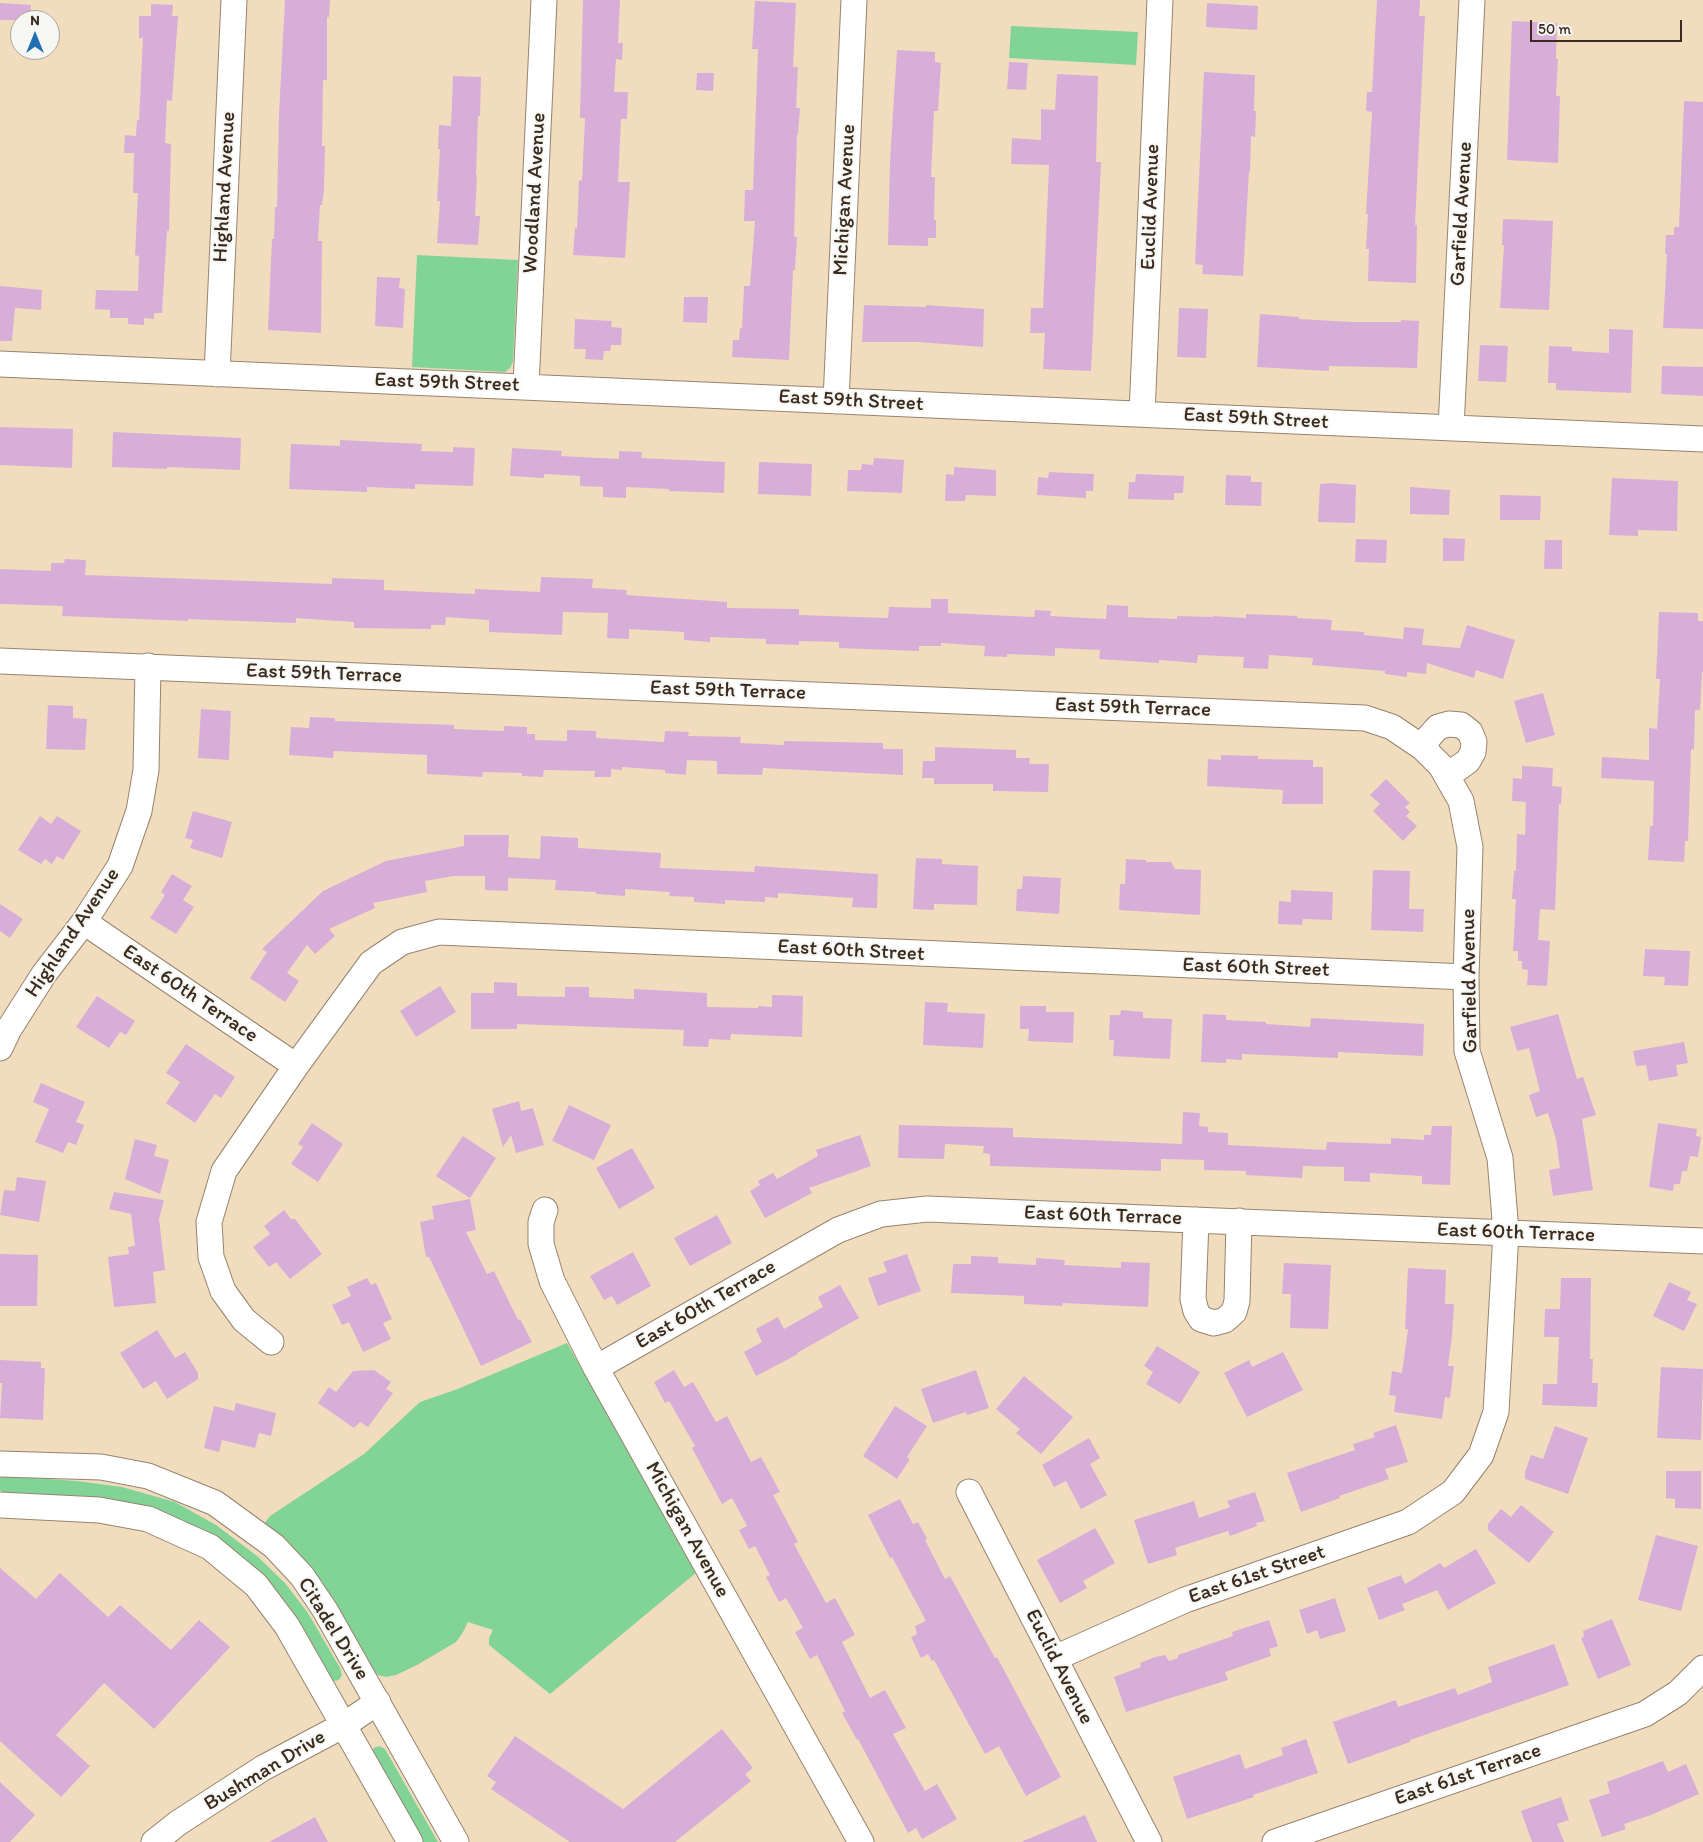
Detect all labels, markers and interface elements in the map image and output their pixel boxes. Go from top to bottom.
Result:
north arrow [10,10,60,60]
scale bar [1533,10,1686,42]
text: N [30,12,40,29]
text: 50 m [1538,20,1571,38]
street label: Highland Avenue [208,111,242,263]
street label: Woodland Avenue [518,112,552,274]
street label: Michigan Avenue [828,124,862,276]
street label: Garfield Avenue [1446,141,1478,287]
street label: Euclid Avenue [1136,144,1166,270]
street label: East 59th Street [374,368,520,398]
street label: East 59th Street [778,385,924,417]
street label: East 59th Street [1183,403,1329,435]
street label: East 59th Terrace [246,659,402,689]
street label: East 59th Terrace [650,676,806,706]
street label: East 59th Terrace [1055,693,1211,723]
street label: Highland Avenue [20,863,126,1003]
street label: Garfield Avenue [1456,908,1484,1054]
street label: East 60th Street [777,935,925,967]
street label: East 60th Terrace [117,939,263,1049]
street label: East 60th Street [1182,953,1330,983]
street label: East 60th Terrace [1024,1201,1182,1231]
street label: East 60th Terrace [1437,1218,1595,1248]
street label: East 60th Terrace [631,1255,781,1355]
street label: Michigan Avenue [639,1458,735,1602]
street label: East 61st Street [1185,1540,1329,1610]
street label: Citadel Drive [291,1573,375,1685]
street label: Euclid Avenue [1019,1605,1099,1729]
street label: Bushman Drive [200,1725,330,1817]
street label: East 61st Terrace [1391,1738,1545,1812]

